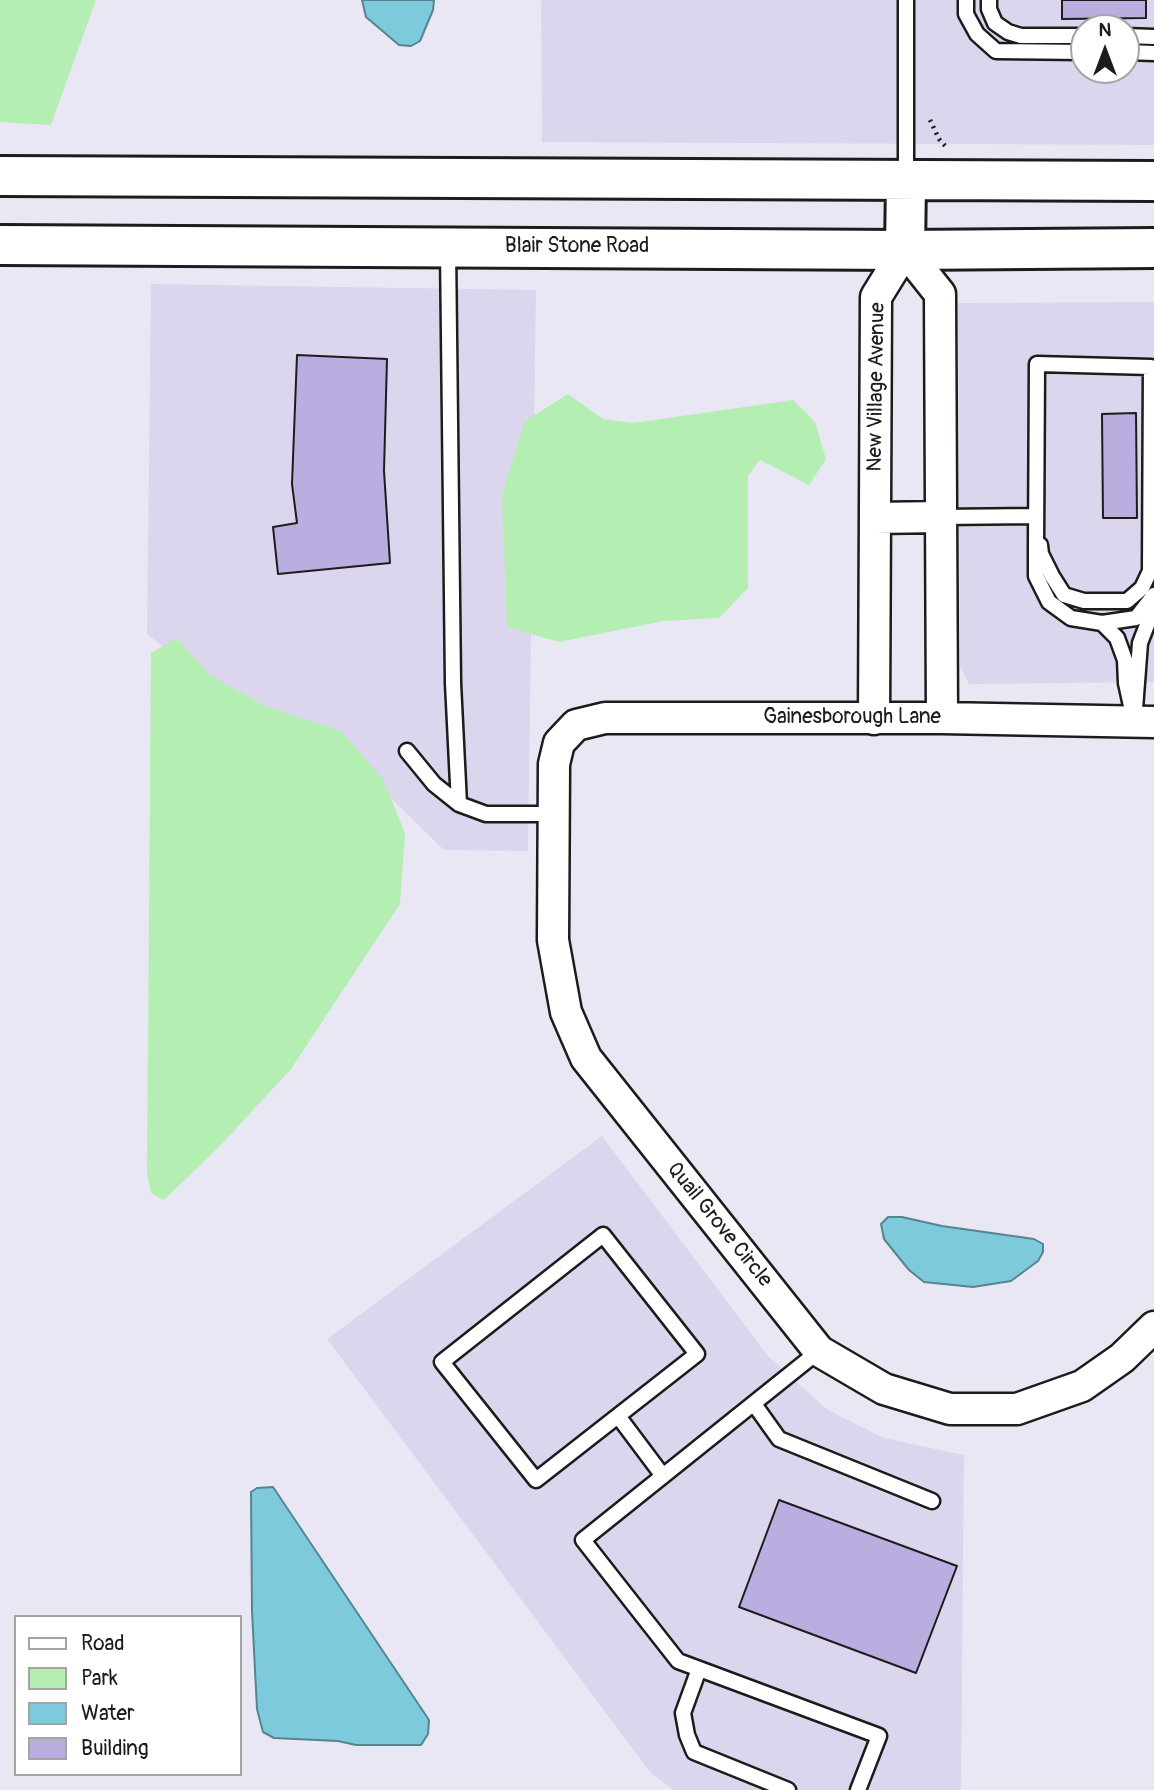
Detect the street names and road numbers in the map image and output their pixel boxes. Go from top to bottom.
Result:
street label: Blair Stone Road [505,234,649,260]
street label: New Village Avenue [863,302,891,472]
street label: Gainesborough Lane [763,705,941,731]
street label: Quail Grove Circle [661,1158,777,1292]

